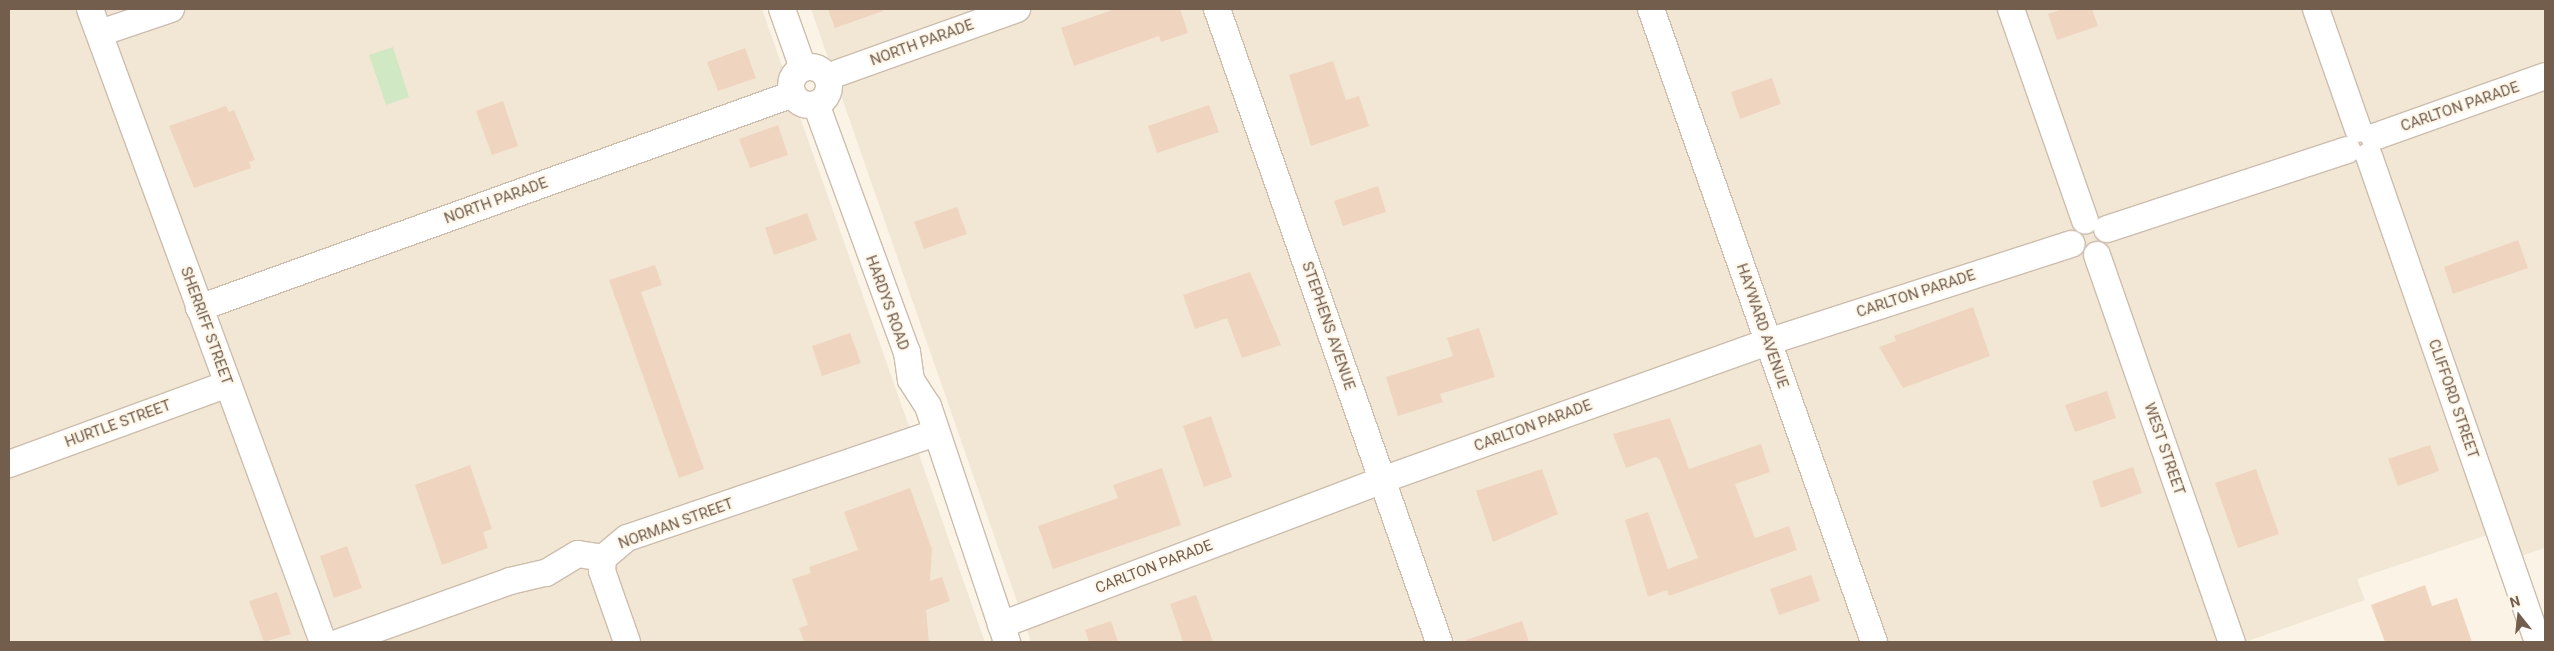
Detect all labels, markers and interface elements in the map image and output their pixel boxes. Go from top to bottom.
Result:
street label: NORTH PARADE [868,16,976,70]
street label: CARLTON PARADE [2398,78,2522,136]
street label: NORTH PARADE [442,174,550,228]
street label: HARDYS ROAD [861,253,913,353]
street label: STEPHENS AVENUE [1298,259,1358,393]
street label: HAYWARD AVENUE [1732,261,1792,391]
street label: SHERRIFF STREET [176,265,236,387]
street label: CARLTON PARADE [1854,266,1978,322]
street label: CLIFFORD STREET [2424,337,2482,461]
street label: HURTLE STREET [62,396,174,452]
street label: CARLTON PARADE [1472,396,1594,456]
street label: WEST STREET [2140,400,2188,498]
street label: NORMAN STREET [616,495,736,553]
street label: CARLTON PARADE [1093,536,1215,598]
north arrow [2494,591,2544,641]
text: N [2508,593,2522,611]

